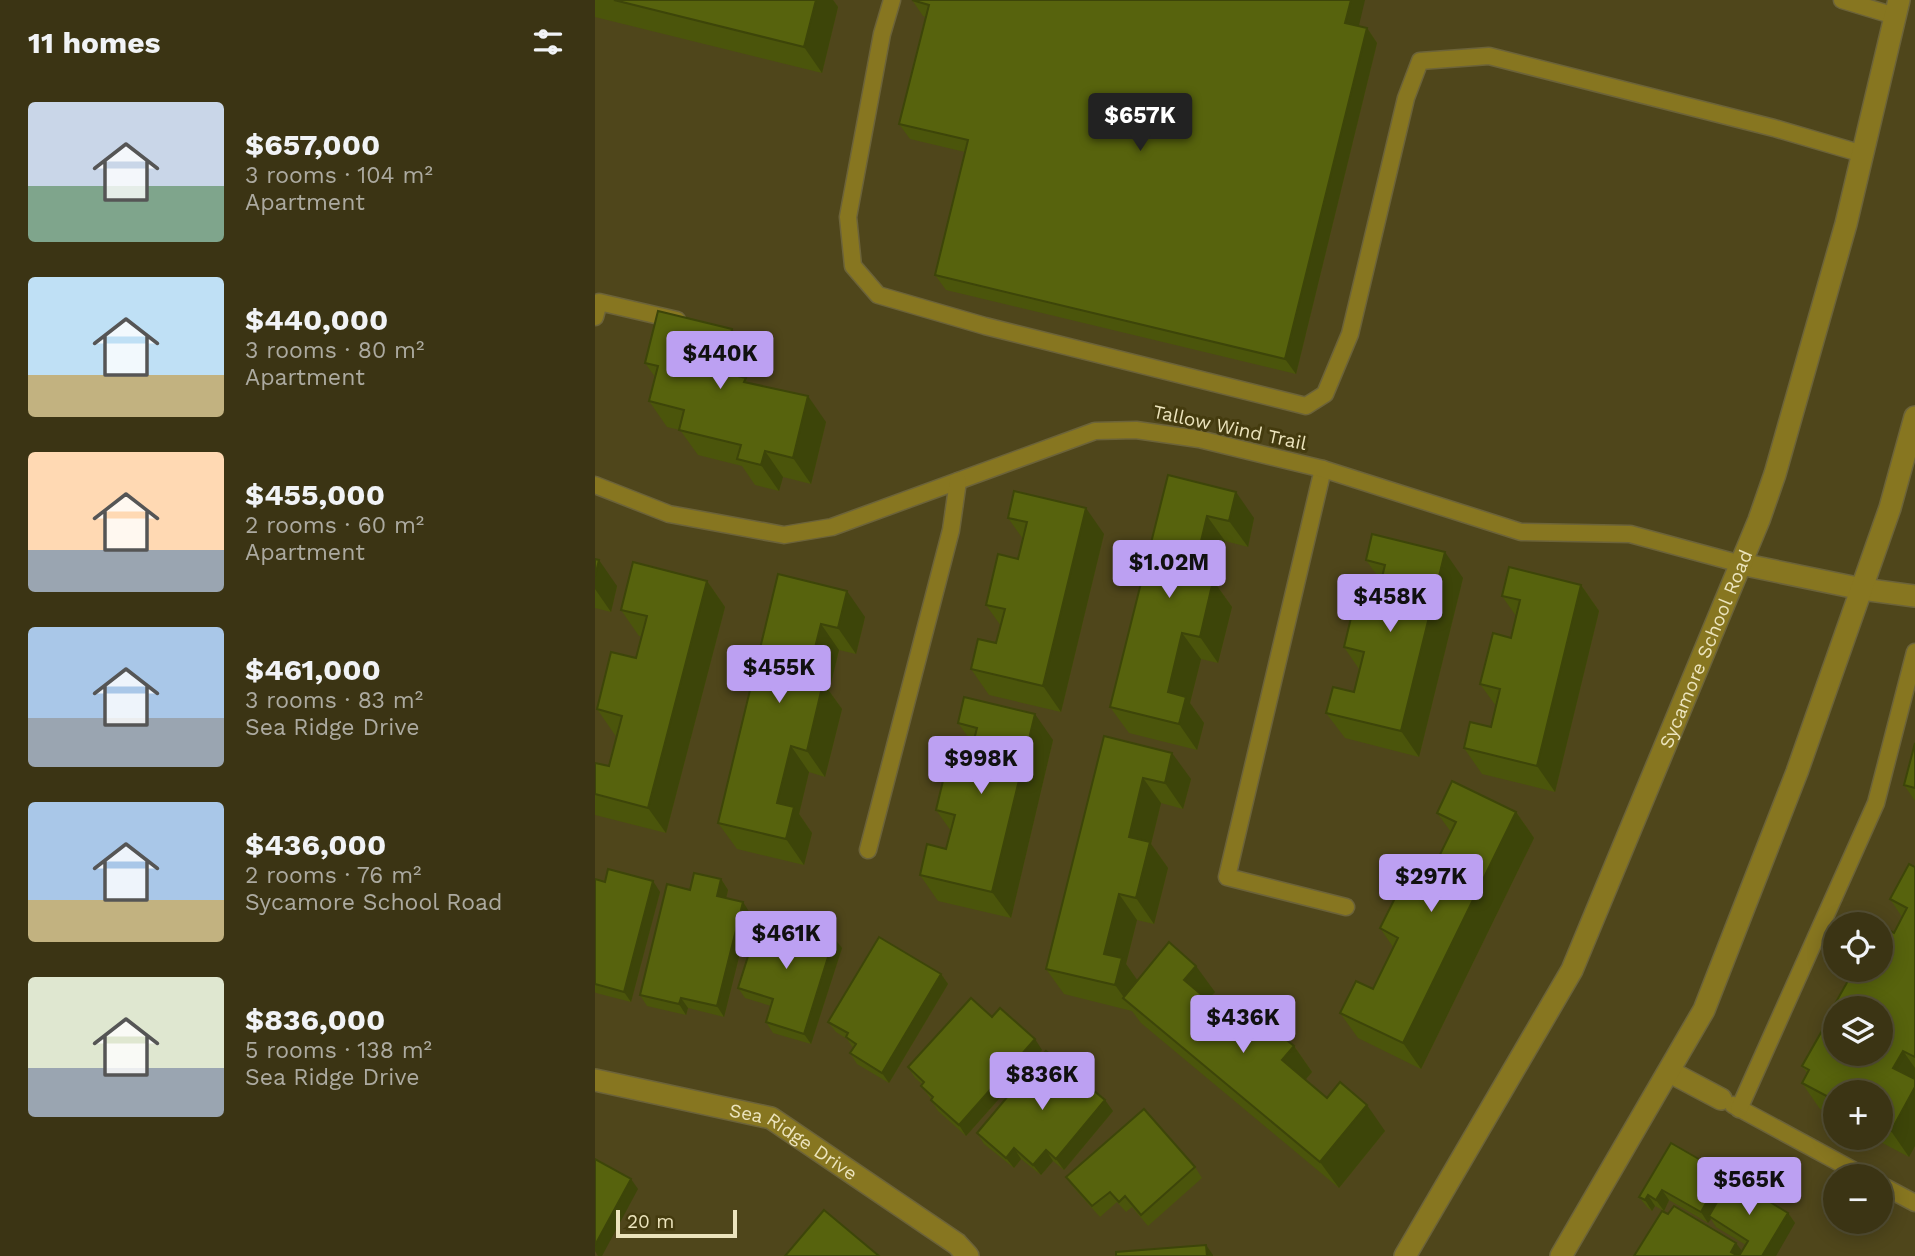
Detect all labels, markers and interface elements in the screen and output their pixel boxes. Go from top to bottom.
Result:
icon: filters [529,23,567,61]
text: 11 homes [28,25,161,60]
pin: $657K [1091,94,1189,153]
text: $657K [1104,102,1176,129]
text: $657,000 [245,127,380,162]
icon: home [84,130,168,214]
text: 3 rooms · 104 m² [245,162,433,189]
text: Apartment [245,189,365,216]
text: $440,000 [245,302,388,337]
icon: home [84,305,168,389]
pin: $440K [671,332,769,391]
text: 3 rooms · 80 m² [245,337,424,364]
text: $440K [682,340,758,367]
text: Apartment [245,364,365,391]
street label: Tallow Wind Trail [1151,400,1309,455]
text: $455,000 [245,477,385,512]
icon: home [84,480,168,564]
text: 2 rooms · 60 m² [245,512,424,539]
text: Apartment [245,539,365,566]
pin: $1.02M [1112,540,1226,600]
street label: Sycamore School Road [1654,546,1757,752]
text: $1.02M [1129,549,1209,576]
pin: $458K [1341,574,1439,634]
text: $458K [1353,583,1427,610]
pin: $455K [730,646,828,705]
text: $461,000 [245,652,381,687]
text: $455K [743,654,815,681]
icon: home [84,655,168,739]
text: 3 rooms · 83 m² [245,687,423,714]
text: Sea Ridge Drive [245,714,420,741]
pin: $998K [932,736,1030,796]
text: $998K [944,745,1018,772]
text: $436,000 [245,827,386,862]
icon: home [84,830,168,914]
pin: $297K [1382,855,1480,914]
text: 2 rooms · 76 m² [245,862,421,889]
text: $297K [1395,863,1467,890]
text: Sycamore School Road [245,889,502,916]
pin: $461K [737,912,835,971]
map controls [1823,912,1893,1234]
button: locate [1823,912,1893,982]
text: $461K [751,920,821,947]
pin: $436K [1194,996,1292,1055]
button: layers [1823,996,1893,1066]
text: $836,000 [245,1002,385,1037]
text: $436K [1206,1004,1280,1031]
icon: home [84,1005,168,1089]
text: 5 rooms · 138 m² [245,1037,432,1064]
pin: $836K [993,1052,1091,1112]
text: $836K [1006,1061,1078,1088]
text: Sea Ridge Drive [245,1064,420,1091]
button: + [1823,1080,1893,1150]
street label: Sea Ridge Drive [727,1098,862,1185]
pin: $565K [1700,1158,1798,1217]
button: − [1823,1164,1893,1234]
text: $565K [1713,1166,1785,1193]
scale bar [616,1207,737,1239]
text: 20 m [627,1210,674,1233]

